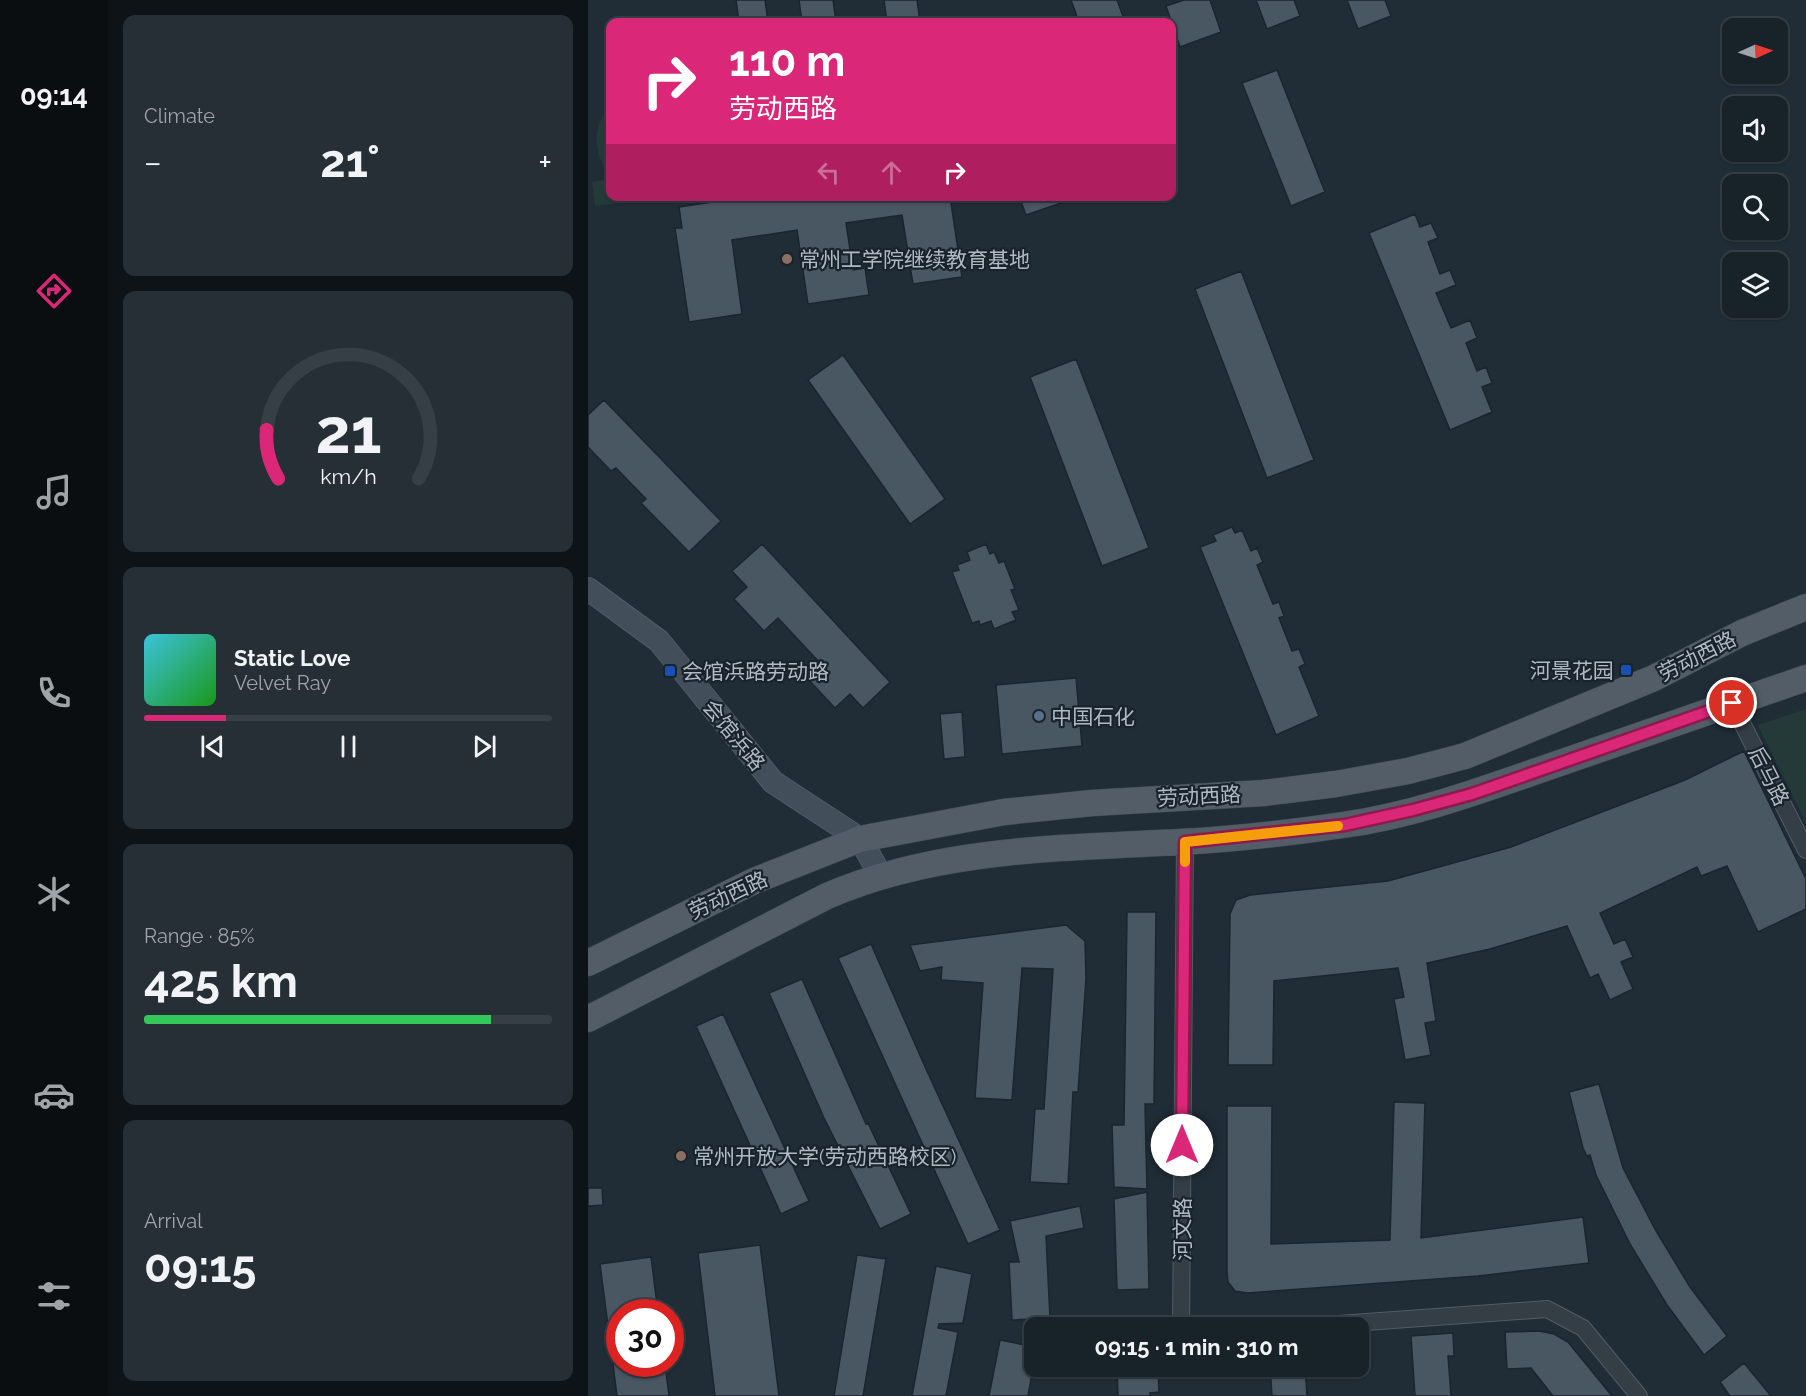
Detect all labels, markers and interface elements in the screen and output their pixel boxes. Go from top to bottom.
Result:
north arrow [1722,18,1788,84]
map controls [1722,18,1788,318]
text: 110 m [729,37,845,86]
icon: right [630,42,708,120]
text: 09:14 [20,80,88,111]
text: 劳动西路 [729,93,837,124]
button: sound [1722,96,1788,162]
text: Climate [144,104,215,128]
text: 21° [320,135,380,188]
text: − [144,143,162,182]
text: + [538,143,552,182]
icon: left [812,156,845,189]
icon: ahead [875,156,908,189]
icon: right [938,156,971,189]
button: search [1722,174,1788,240]
place label: 常州工学院继续教育基地 [799,247,1030,272]
marker: 常州工学院继续教育基地 [780,252,794,266]
button: layers [1722,252,1788,318]
icon: directions [33,270,75,312]
text: 21 [315,394,381,468]
text: km/h [320,464,376,489]
icon: music [33,471,75,513]
street label: 劳动西路 [1654,626,1740,686]
text: Static Love [234,645,351,671]
place label: 河景花园 [1530,658,1614,683]
place label: 会馆浜路劳动路 [682,659,829,684]
marker: 河景花园 [1619,663,1633,677]
marker: 会馆浜路劳动路 [663,664,677,678]
text: Velvet Ray [234,671,331,695]
icon: phone [33,672,75,714]
pin [1706,677,1757,728]
icon: arrive [1715,686,1748,719]
street label: 会馆浜路 [698,694,770,776]
place label: 中国石化 [1051,704,1135,729]
marker: 中国石化 [1032,709,1046,723]
icon: previous [196,730,229,763]
icon: pause [332,730,365,763]
icon: next [468,730,501,763]
street label: 后马路 [1744,742,1794,810]
street label: 劳动西路 [1156,781,1242,811]
street label: 劳动西路 [685,866,771,924]
icon: climate [33,873,75,915]
text: Range · 85% [144,924,255,948]
text: 425 km [144,955,298,1008]
icon: car [33,1074,75,1116]
position arrow [1150,1113,1214,1177]
place label: 常州开放大学(劳动西路校区) [693,1144,956,1169]
marker: 常州开放大学(劳动西路校区) [674,1149,688,1163]
street label: 河文路 [1170,1198,1195,1261]
text: Arrival [144,1209,203,1233]
text: 09:15 [144,1240,256,1293]
icon: filters [33,1275,75,1317]
speed limit sign: 30 [606,1299,684,1377]
text: 09:15 · 1 min · 310 m [1095,1334,1298,1360]

